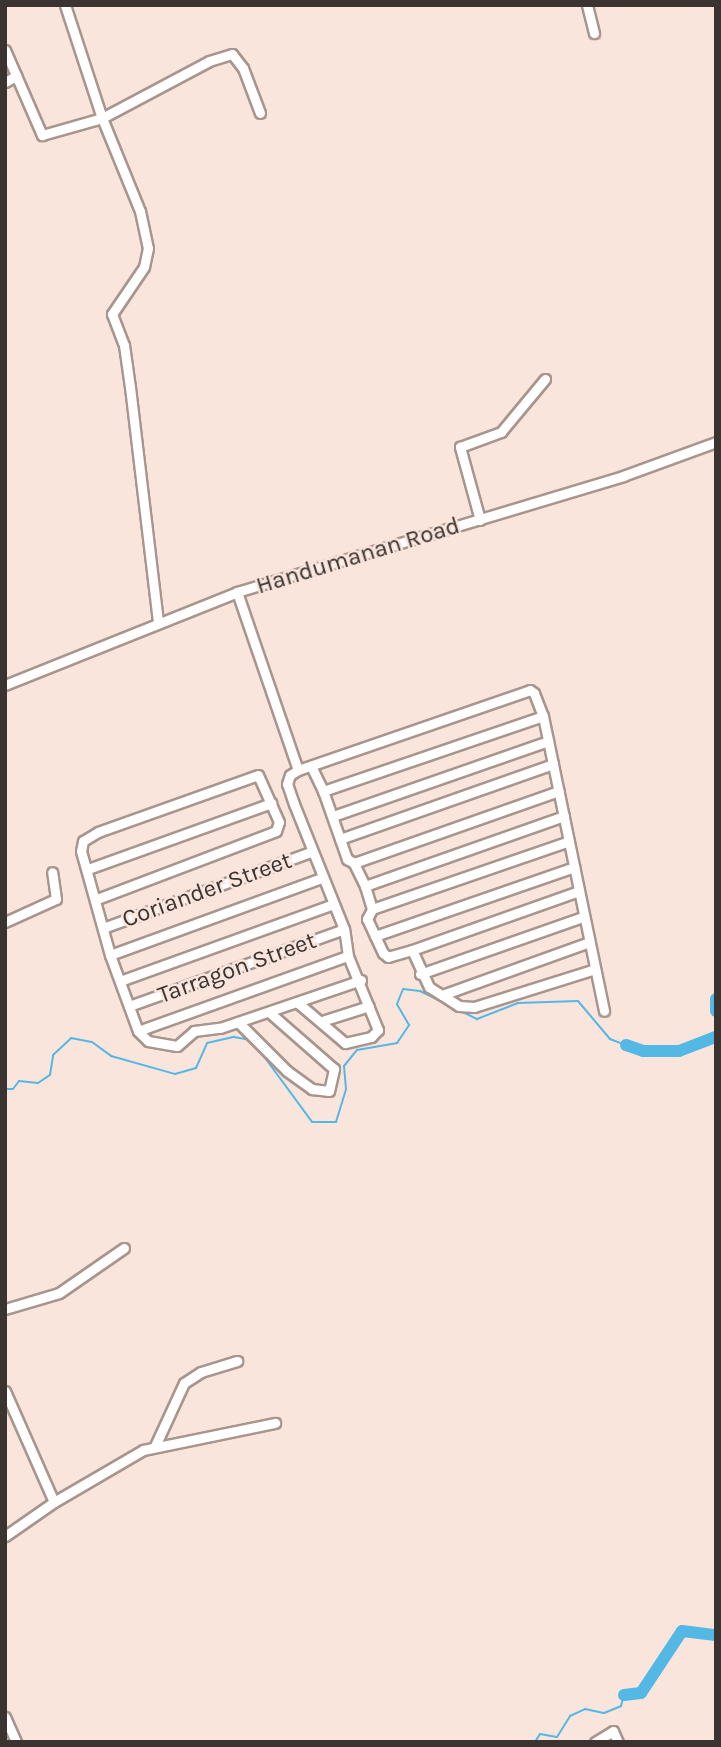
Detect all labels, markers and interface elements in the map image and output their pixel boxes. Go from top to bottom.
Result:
street label: Handumanan Road [253,511,463,601]
street label: Coriander Street [118,846,296,934]
street label: Tarragon Street [154,926,320,1010]

